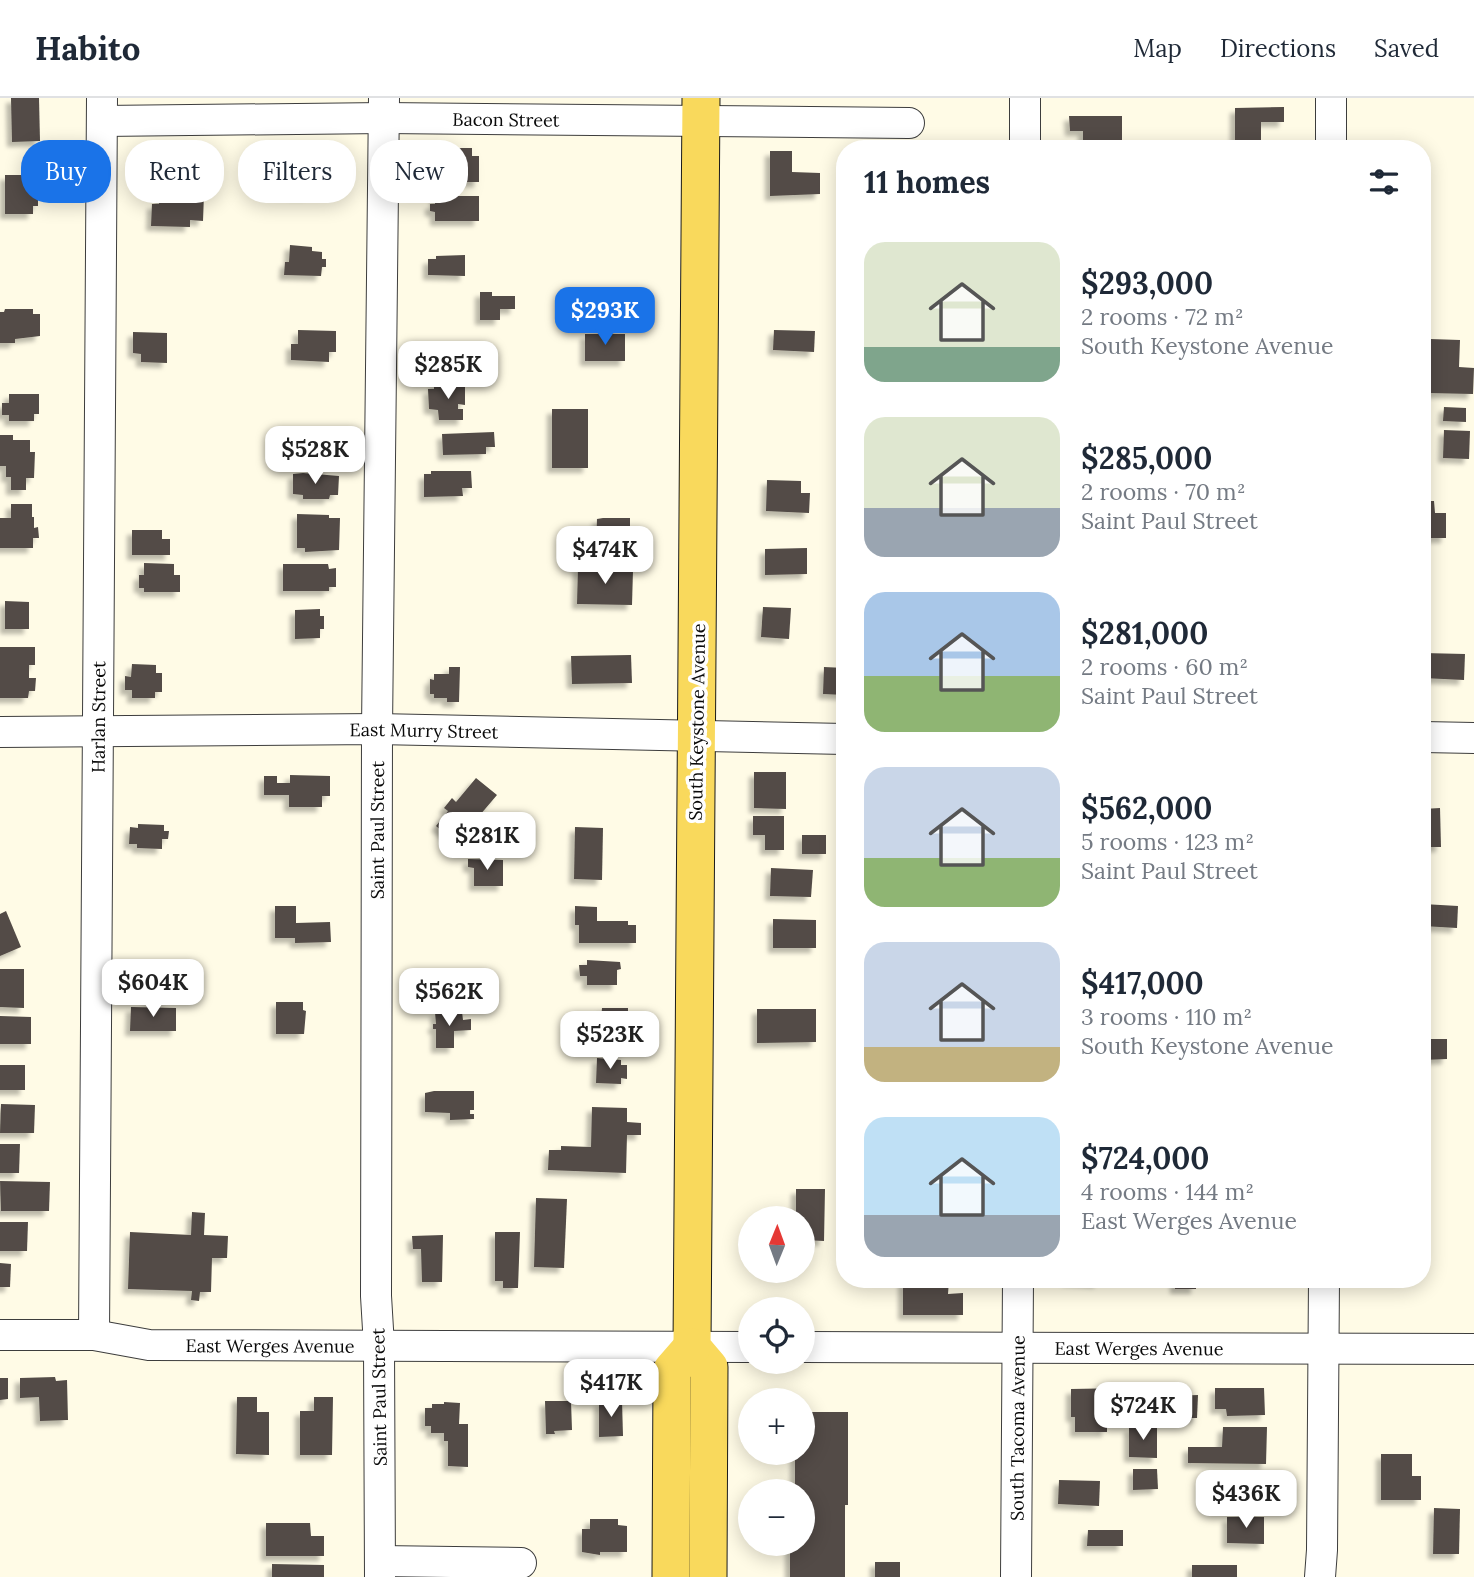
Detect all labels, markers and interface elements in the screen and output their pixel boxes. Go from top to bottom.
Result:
text: Habito [35,27,140,69]
text: Map [1133,33,1182,64]
text: Directions [1220,33,1336,64]
text: Saved [1374,33,1439,64]
street label: Bacon Street [452,107,560,131]
chip: Buy [21,140,111,203]
chip: Rent [125,140,224,203]
chip: Filters [238,140,356,203]
chip: New [370,140,468,203]
text: 11 homes [864,163,990,201]
icon: filters [1365,163,1403,201]
text: $293,000 [1081,264,1213,302]
icon: home [920,270,1004,354]
pin: $293K [556,288,654,347]
text: $293K [571,295,639,324]
text: 2 rooms · 72 m² [1081,302,1244,331]
text: South Keystone Avenue [1081,331,1333,360]
pin: $285K [399,342,497,401]
text: $285K [414,349,482,378]
pin: $528K [266,426,364,486]
text: $528K [281,434,349,463]
text: $285,000 [1081,439,1212,477]
icon: home [920,445,1004,529]
text: 2 rooms · 70 m² [1081,477,1246,506]
text: Saint Paul Street [1081,506,1258,535]
pin: $474K [556,526,654,586]
text: $474K [572,534,638,563]
text: $281,000 [1081,614,1208,652]
icon: home [920,620,1004,704]
street label: South Keystone Avenue [684,623,710,821]
text: 2 rooms · 60 m² [1081,652,1248,681]
street label: Harlan Street [86,661,110,773]
text: Saint Paul Street [1081,681,1258,710]
street label: East Murry Street [349,717,499,743]
street label: Saint Paul Street [365,761,388,899]
text: $562,000 [1081,789,1212,827]
icon: home [920,795,1004,879]
pin: $281K [438,812,536,872]
text: $281K [455,820,519,849]
text: 5 rooms · 123 m² [1081,827,1254,856]
text: Saint Paul Street [1081,856,1258,885]
pin: $604K [104,960,202,1019]
text: $417,000 [1081,964,1204,1002]
text: $604K [118,967,188,996]
pin: $562K [400,968,498,1028]
icon: home [920,970,1004,1054]
text: $562K [415,976,483,1005]
text: 3 rooms · 110 m² [1081,1002,1252,1031]
pin: $523K [561,1012,659,1071]
text: $523K [576,1019,644,1048]
text: South Keystone Avenue [1081,1031,1333,1060]
text: $724,000 [1081,1139,1209,1177]
icon: home [920,1145,1004,1229]
text: 4 rooms · 144 m² [1081,1177,1254,1206]
north arrow [738,1206,816,1283]
map controls [738,1206,815,1556]
text: East Werges Avenue [1081,1206,1297,1235]
button: locate [738,1297,815,1374]
street label: Saint Paul Street [366,1328,392,1466]
street label: East Werges Avenue [186,1334,355,1357]
street label: South Tacoma Avenue [1005,1335,1029,1521]
street label: East Werges Avenue [1054,1336,1224,1360]
pin: $417K [562,1360,660,1419]
text: $417K [580,1367,642,1396]
pin: $724K [1094,1382,1192,1442]
button: + [738,1388,815,1465]
text: $724K [1110,1390,1176,1419]
pin: $436K [1197,1470,1295,1530]
text: $436K [1212,1478,1280,1507]
button: − [738,1479,815,1556]

